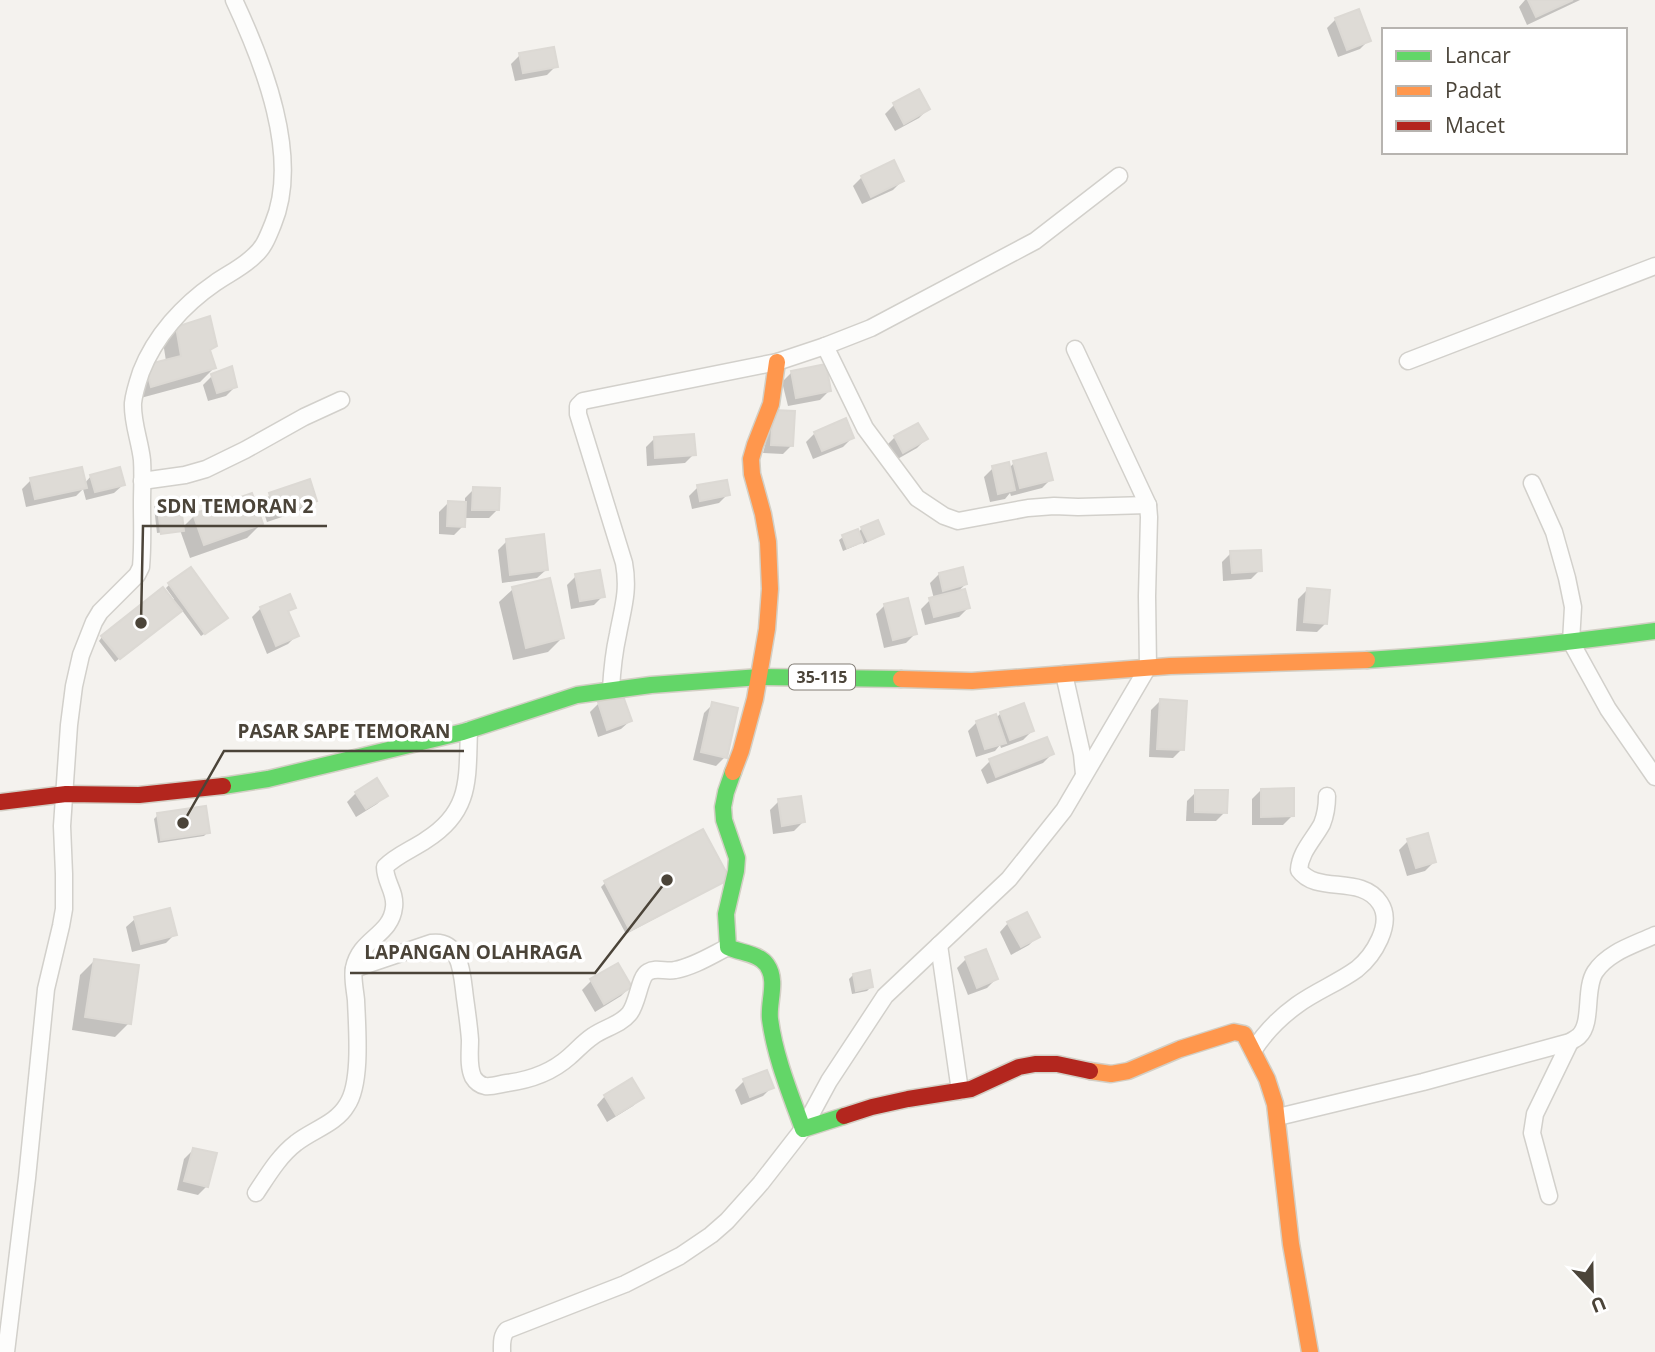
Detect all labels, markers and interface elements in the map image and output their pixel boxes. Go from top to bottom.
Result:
legend [1382,28,1627,154]
text: Lancar [1445,41,1511,69]
text: Padat [1445,76,1501,104]
text: Macet [1445,111,1505,139]
callout: SDN TEMORAN 2 [143,486,327,526]
text: SDN TEMORAN 2 [157,493,313,519]
road number: 35-115 [789,664,855,690]
callout: PASAR SAPE TEMORAN [224,711,464,751]
text: PASAR SAPE TEMORAN [238,718,450,744]
callout: LAPANGAN OLAHRAGA [350,933,595,973]
text: LAPANGAN OLAHRAGA [364,939,583,965]
north arrow [1557,1254,1627,1324]
text: U [1587,1290,1610,1320]

